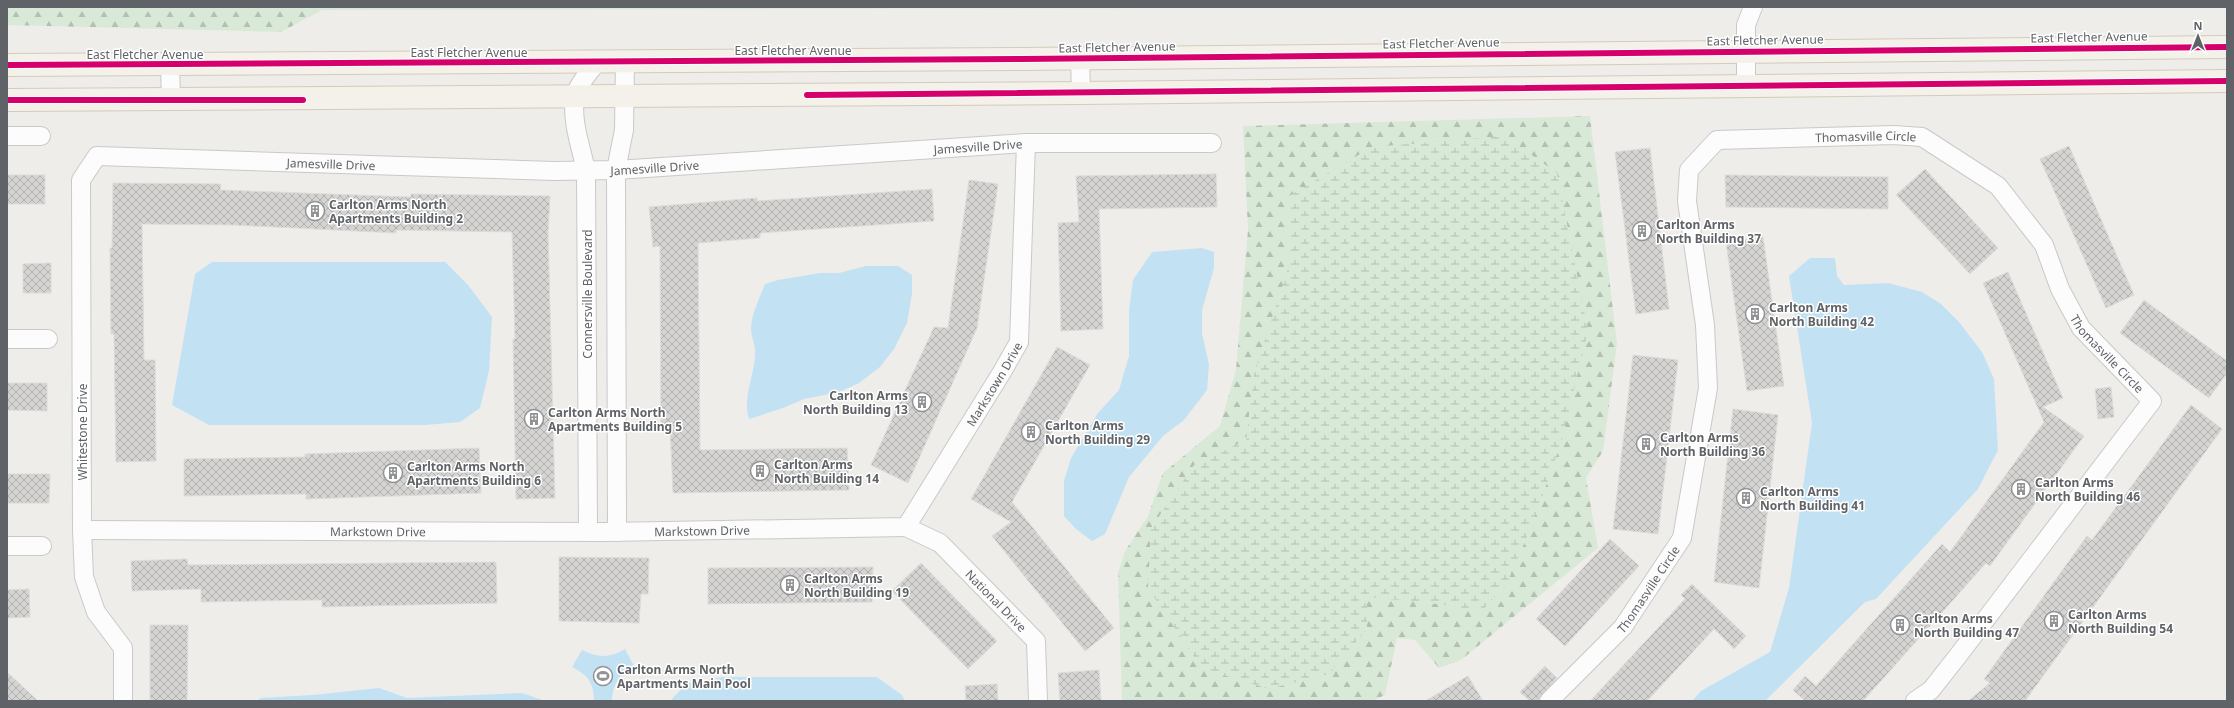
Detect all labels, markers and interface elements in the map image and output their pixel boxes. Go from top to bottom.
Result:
north arrow [2178,16,2218,56]
text: N [2194,18,2202,33]
street label: East Fletcher Avenue [2030,27,2148,47]
street label: East Fletcher Avenue [1706,30,1824,50]
street label: East Fletcher Avenue [1382,33,1500,53]
street label: East Fletcher Avenue [1058,37,1176,57]
street label: East Fletcher Avenue [734,42,852,59]
street label: East Fletcher Avenue [410,44,528,61]
street label: East Fletcher Avenue [86,46,204,63]
street label: Thomasville Circle [1815,126,1917,146]
street label: Jamesville Drive [932,135,1023,158]
street label: Jamesville Drive [285,154,376,174]
street label: Jamesville Drive [609,156,700,179]
place label: Carlton Arms North Apartments Building 2 [329,196,463,227]
building icon: Carlton Arms North Apartments Building 2 [304,200,326,222]
place label: Carlton Arms North Building 37 [1656,216,1761,247]
building icon: Carlton Arms North Building 37 [1631,220,1653,242]
street label: Connersville Boulevard [579,229,596,359]
place label: Carlton Arms North Building 42 [1769,299,1874,330]
building icon: Carlton Arms North Building 42 [1744,303,1766,325]
street label: Thomasville Circle [2067,311,2148,397]
street label: Markstown Drive [962,338,1026,429]
street label: Whitestone Drive [74,383,91,481]
place label: Carlton Arms North Building 13 [803,387,908,418]
building icon: Carlton Arms North Building 13 [911,391,933,413]
place label: Carlton Arms North Apartments Building 5 [548,404,682,435]
building icon: Carlton Arms North Apartments Building 5 [523,408,545,430]
place label: Carlton Arms North Building 29 [1045,417,1150,448]
building icon: Carlton Arms North Building 29 [1020,421,1042,443]
place label: Carlton Arms North Building 36 [1660,429,1765,460]
building icon: Carlton Arms North Building 36 [1635,433,1657,455]
place label: Carlton Arms North Building 14 [774,456,879,487]
place label: Carlton Arms North Apartments Building 6 [407,458,541,489]
building icon: Carlton Arms North Building 14 [749,460,771,482]
building icon: Carlton Arms North Apartments Building 6 [382,462,404,484]
place label: Carlton Arms North Building 46 [2035,474,2140,505]
building icon: Carlton Arms North Building 46 [2010,478,2032,500]
place label: Carlton Arms North Building 41 [1760,483,1865,514]
building icon: Carlton Arms North Building 41 [1735,487,1757,509]
street label: Markstown Drive [654,521,750,540]
street label: Markstown Drive [330,522,426,540]
street label: Thomasville Circle [1613,542,1683,637]
street label: National Drive [962,566,1031,635]
place label: Carlton Arms North Building 19 [804,570,909,601]
building icon: Carlton Arms North Building 19 [779,574,801,596]
place label: Carlton Arms North Building 54 [2068,606,2173,637]
place label: Carlton Arms North Building 47 [1914,610,2019,641]
building icon: Carlton Arms North Building 54 [2043,610,2065,632]
building icon: Carlton Arms North Building 47 [1889,614,1911,636]
place label: Carlton Arms North Apartments Main Pool [617,661,751,692]
sports icon: Carlton Arms North Apartments Main Pool [592,665,614,687]

